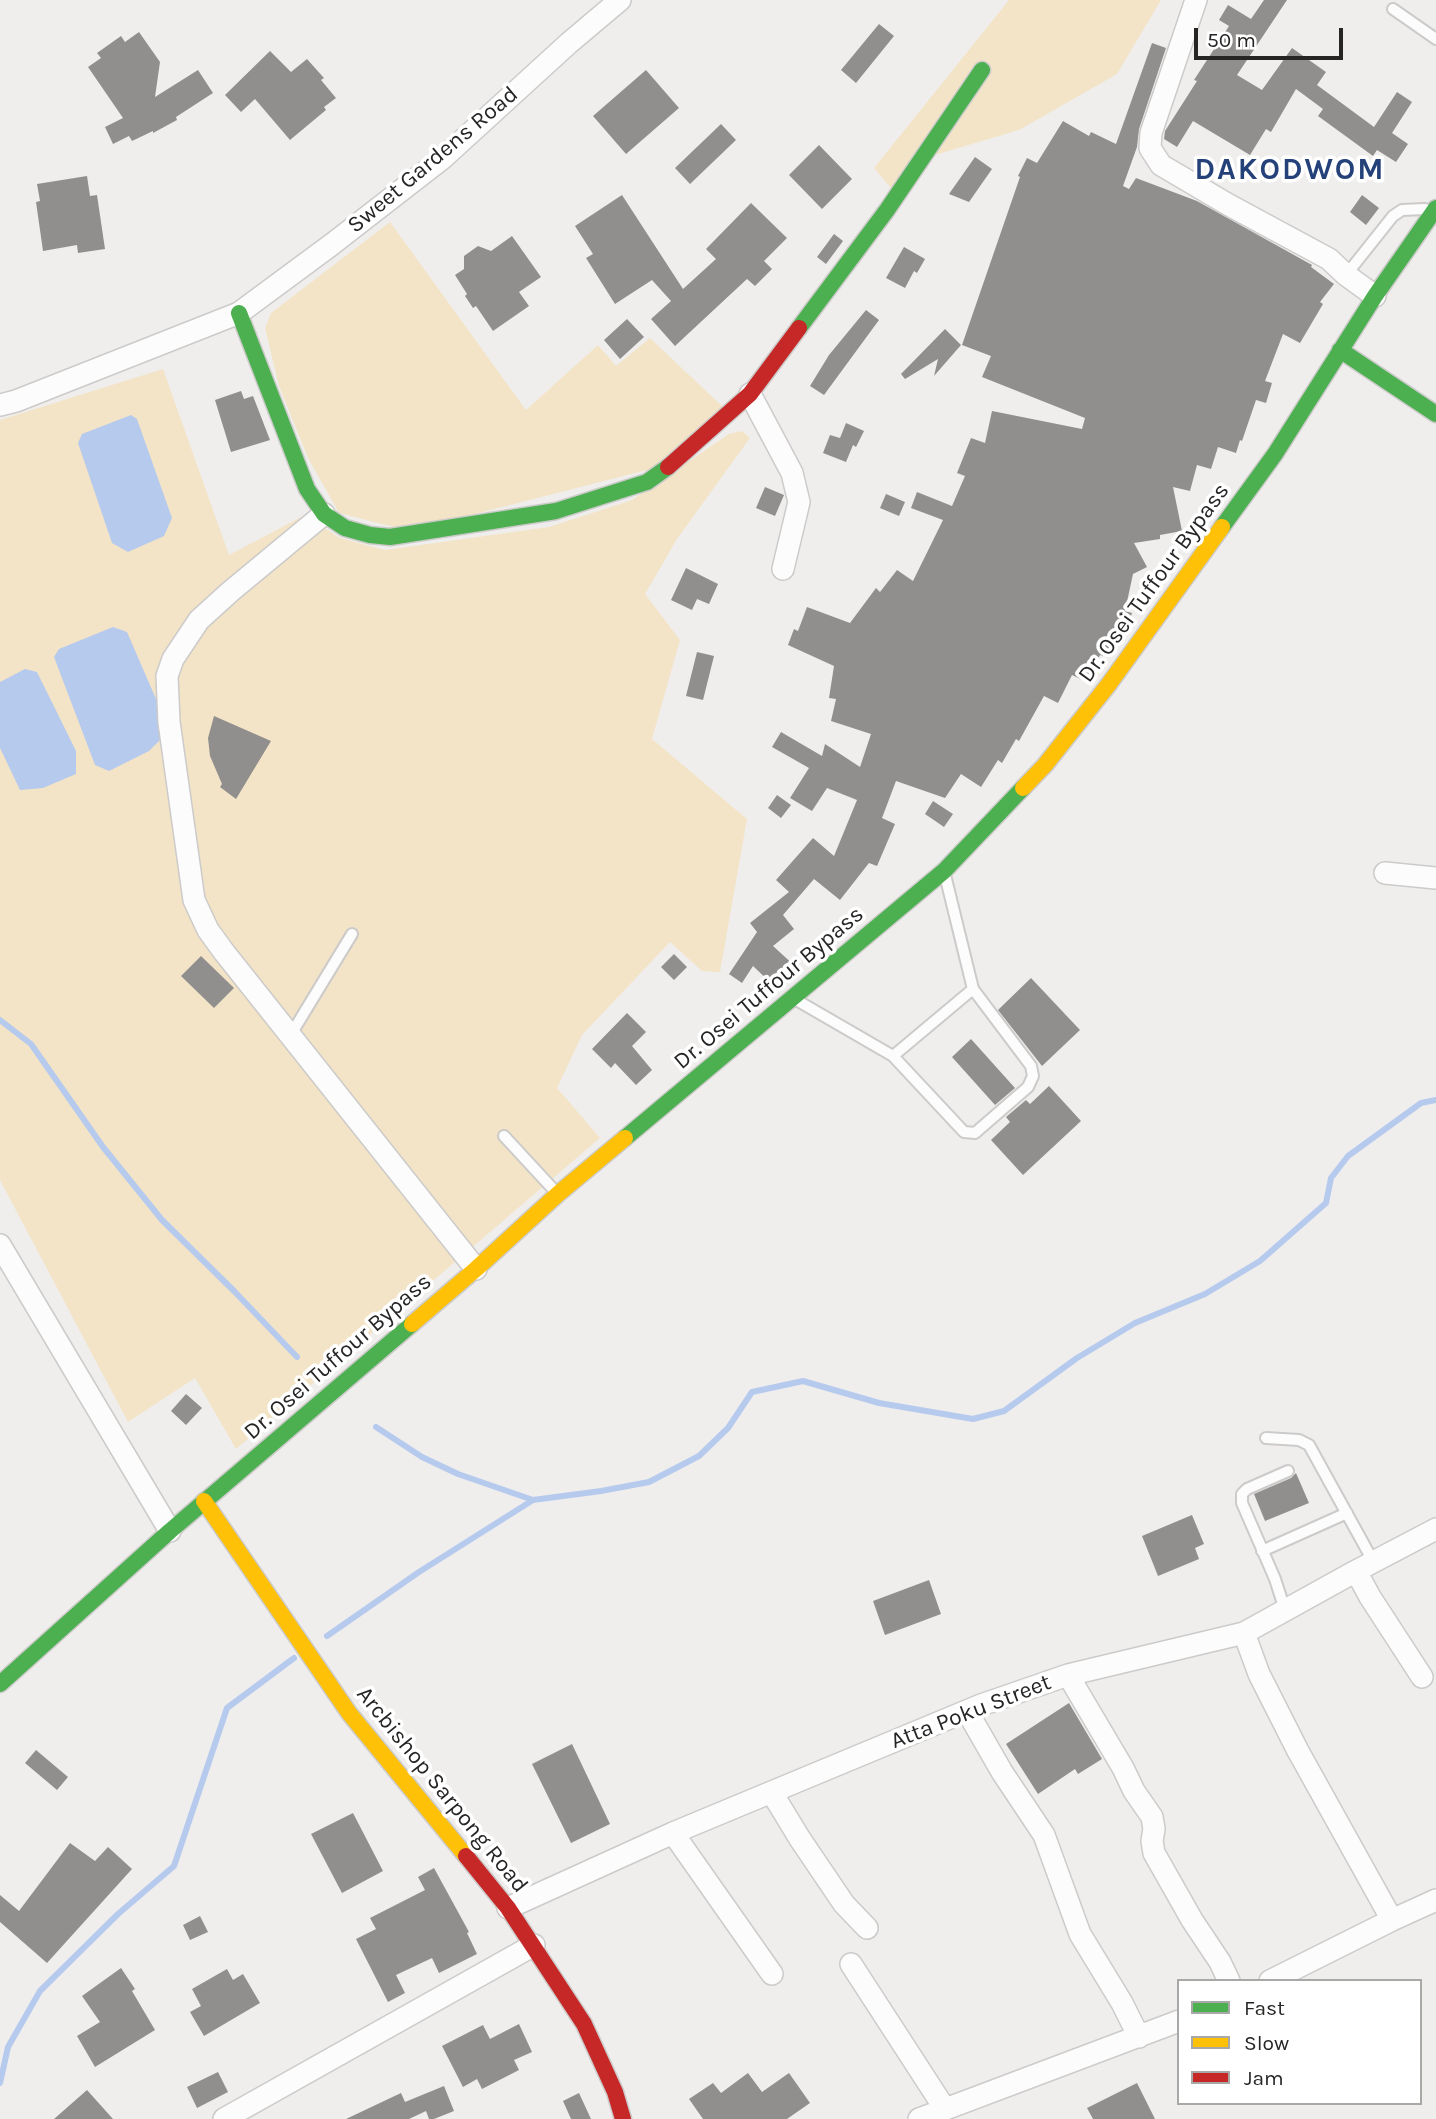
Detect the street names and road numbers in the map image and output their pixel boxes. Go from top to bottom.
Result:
street label: Sweet Gardens Road [342,81,524,239]
street label: Dr. Osei Tuffour Bypass [1073,478,1235,688]
street label: Dr. Osei Tuffour Bypass [668,901,870,1075]
street label: Dr. Osei Tuffour Bypass [239,1268,437,1446]
street label: Atta Poku Street [887,1669,1055,1755]
street label: Arcbishop Sarpong Road [350,1681,534,1899]

